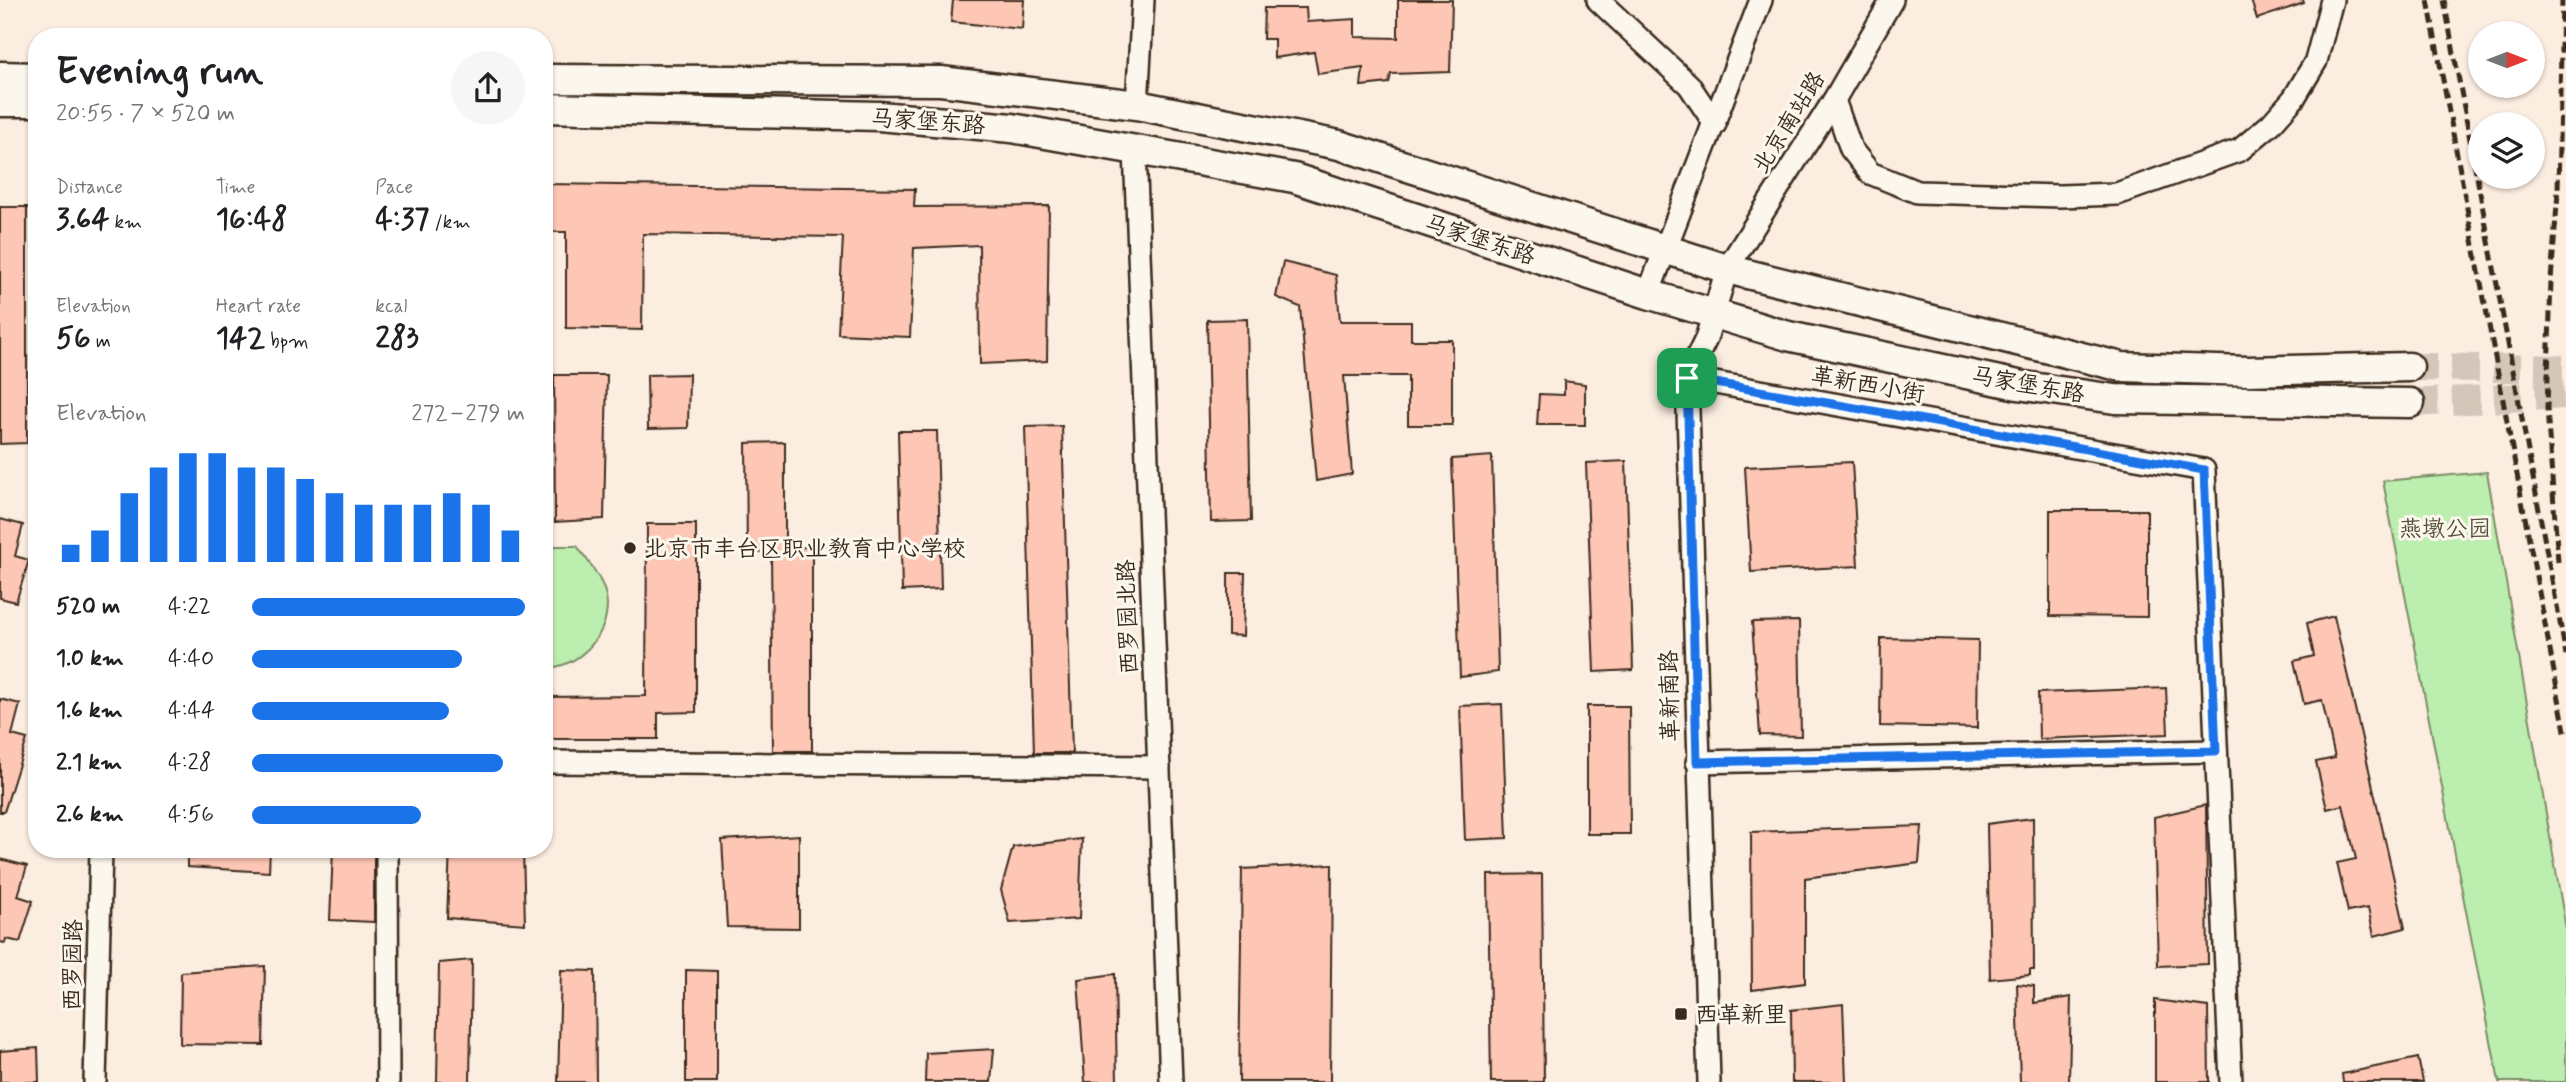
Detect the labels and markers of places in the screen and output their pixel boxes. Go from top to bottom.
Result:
pin [1657,348,1717,408]
place label: 北京市丰台区职业教育中心学校 [644,535,966,565]
marker: 北京市丰台区职业教育中心学校 [622,540,638,556]
place label: 西革新里 [1695,1001,1787,1031]
marker: 西革新里 [1673,1006,1689,1022]

